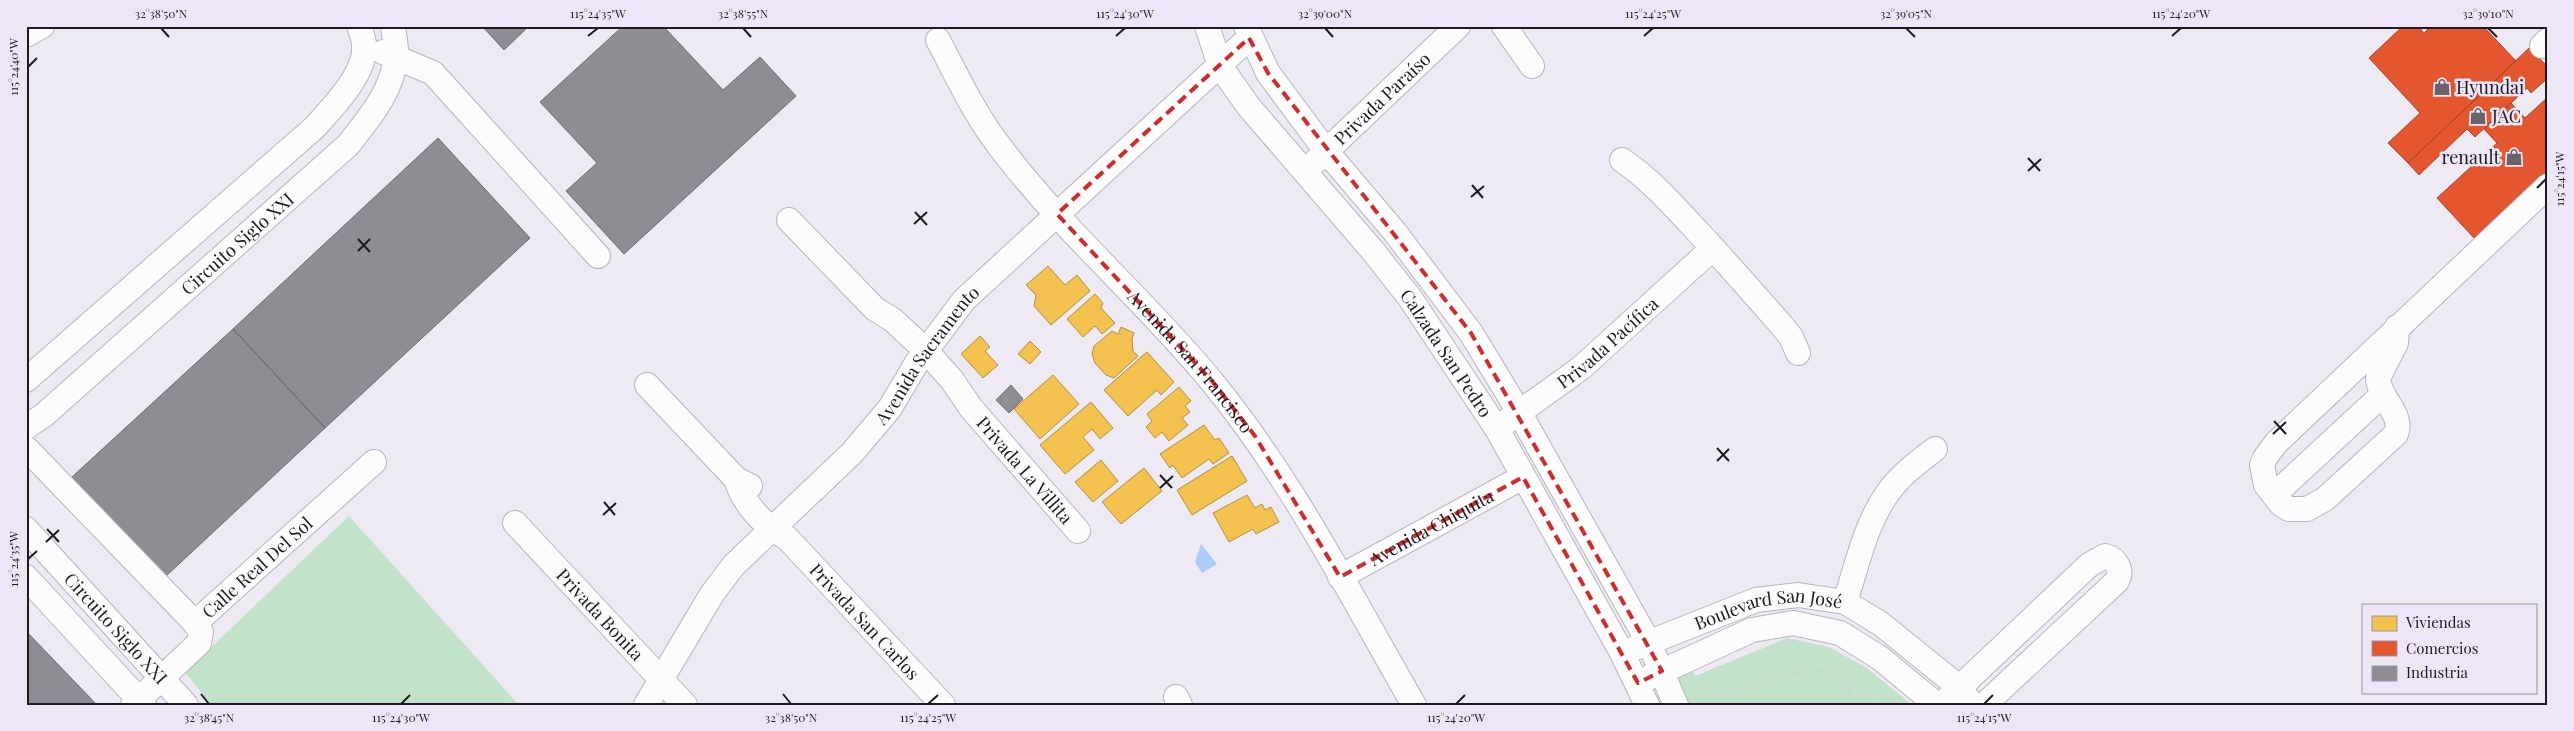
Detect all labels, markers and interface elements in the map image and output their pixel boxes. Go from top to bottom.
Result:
text: 32°38'50"N [135,5,188,21]
text: 115°24'35"W [570,5,626,21]
text: 32°38'55"N [718,5,769,21]
text: 115°24'30"W [1096,5,1154,21]
text: 32°39'00"N [1298,5,1353,21]
text: 115°24'25"W [1625,5,1681,21]
text: 32°39'05"N [1880,5,1933,21]
text: 115°24'20"W [2152,5,2210,21]
text: 32°39'10"N [2462,5,2514,21]
text: 115°24'40"W [5,38,21,96]
street label: Privada Paraíso [1328,47,1436,150]
place label: Hyundai [2456,75,2524,99]
shop icon: Hyundai [2432,77,2452,97]
place label: JAC [2491,104,2521,128]
shop icon: JAC [2468,106,2488,126]
place label: renault [2442,145,2501,169]
shop icon: renault [2504,147,2524,167]
text: 115°24'15"W [2551,152,2567,206]
street label: Circuito Siglo XXI [176,187,299,300]
street label: Avenida Sacramento [869,280,984,430]
street label: Avenida San Francisco [1122,284,1259,438]
street label: Calzada San Pedro [1395,284,1498,422]
street label: Privada Pacífica [1552,292,1663,394]
street label: Privada La Villita [971,411,1078,529]
street label: Avenida Chiquita [1364,483,1498,571]
street label: Calle Real Del Sol [197,511,317,623]
text: 115°24'35"W [5,531,21,587]
street label: Privada San Carlos [805,558,925,685]
street label: Privada Bonita [551,563,649,666]
street label: Circuito Siglo XXI [59,567,173,689]
street label: Boulevard San José [1691,583,1844,635]
legend [2362,604,2536,694]
text: Viviendas [2405,612,2471,632]
text: Comercios [2406,638,2478,658]
text: Industria [2406,662,2469,682]
text: 32°38'45"N [184,709,235,725]
text: 115°24'30"W [372,709,430,725]
text: 32°38'50"N [765,709,818,725]
text: 115°24'25"W [900,709,956,725]
text: 115°24'20"W [1427,709,1485,725]
text: 115°24'15"W [1957,709,2011,725]

